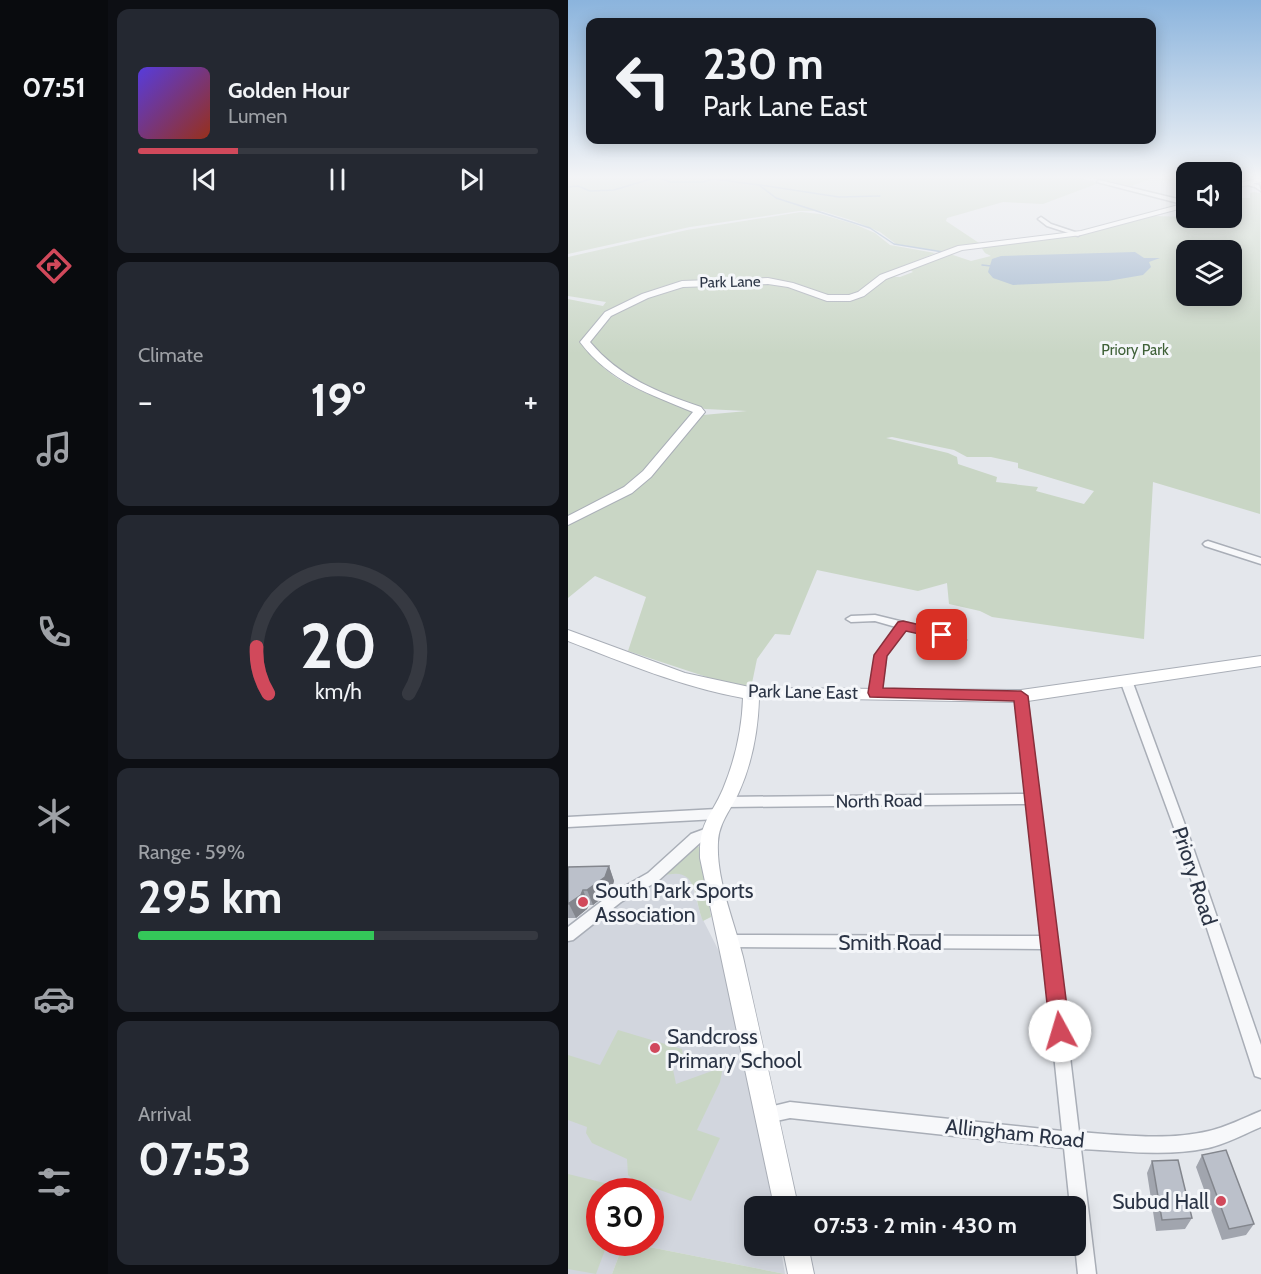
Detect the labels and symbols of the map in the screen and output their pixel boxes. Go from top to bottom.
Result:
street label: Park Lane [699,272,761,292]
park label: Priory Park [1101,341,1169,359]
pin [916,609,967,660]
street label: Park Lane East [748,680,858,704]
street label: North Road [835,789,923,813]
street label: Priory Road [1167,824,1223,928]
place label: South Park Sports Association [595,878,754,927]
marker: South Park Sports Association [576,895,590,909]
street label: Smith Road [838,930,942,955]
position arrow [1028,999,1092,1063]
place label: Sandcross Primary School [667,1024,802,1073]
marker: Sandcross Primary School [648,1041,662,1055]
street label: Allingham Road [944,1113,1086,1153]
speed limit sign: 30 [586,1178,664,1256]
place label: Subud Hall [1112,1189,1209,1214]
marker: Subud Hall [1214,1194,1228,1208]

